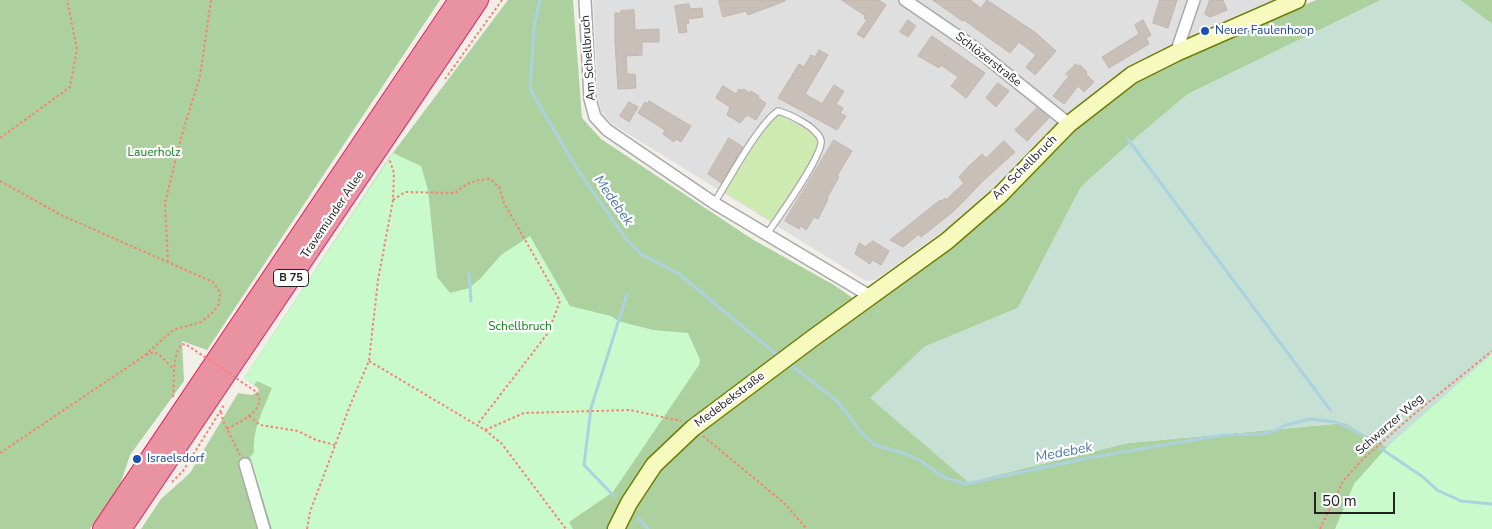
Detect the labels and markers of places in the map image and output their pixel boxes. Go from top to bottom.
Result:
place label: Neuer Faulenhoop [1215,24,1314,38]
marker: Neuer Faulenhoop [1199,25,1211,37]
place label: Israelsdorf [147,452,204,466]
marker: Israelsdorf [131,453,143,465]

